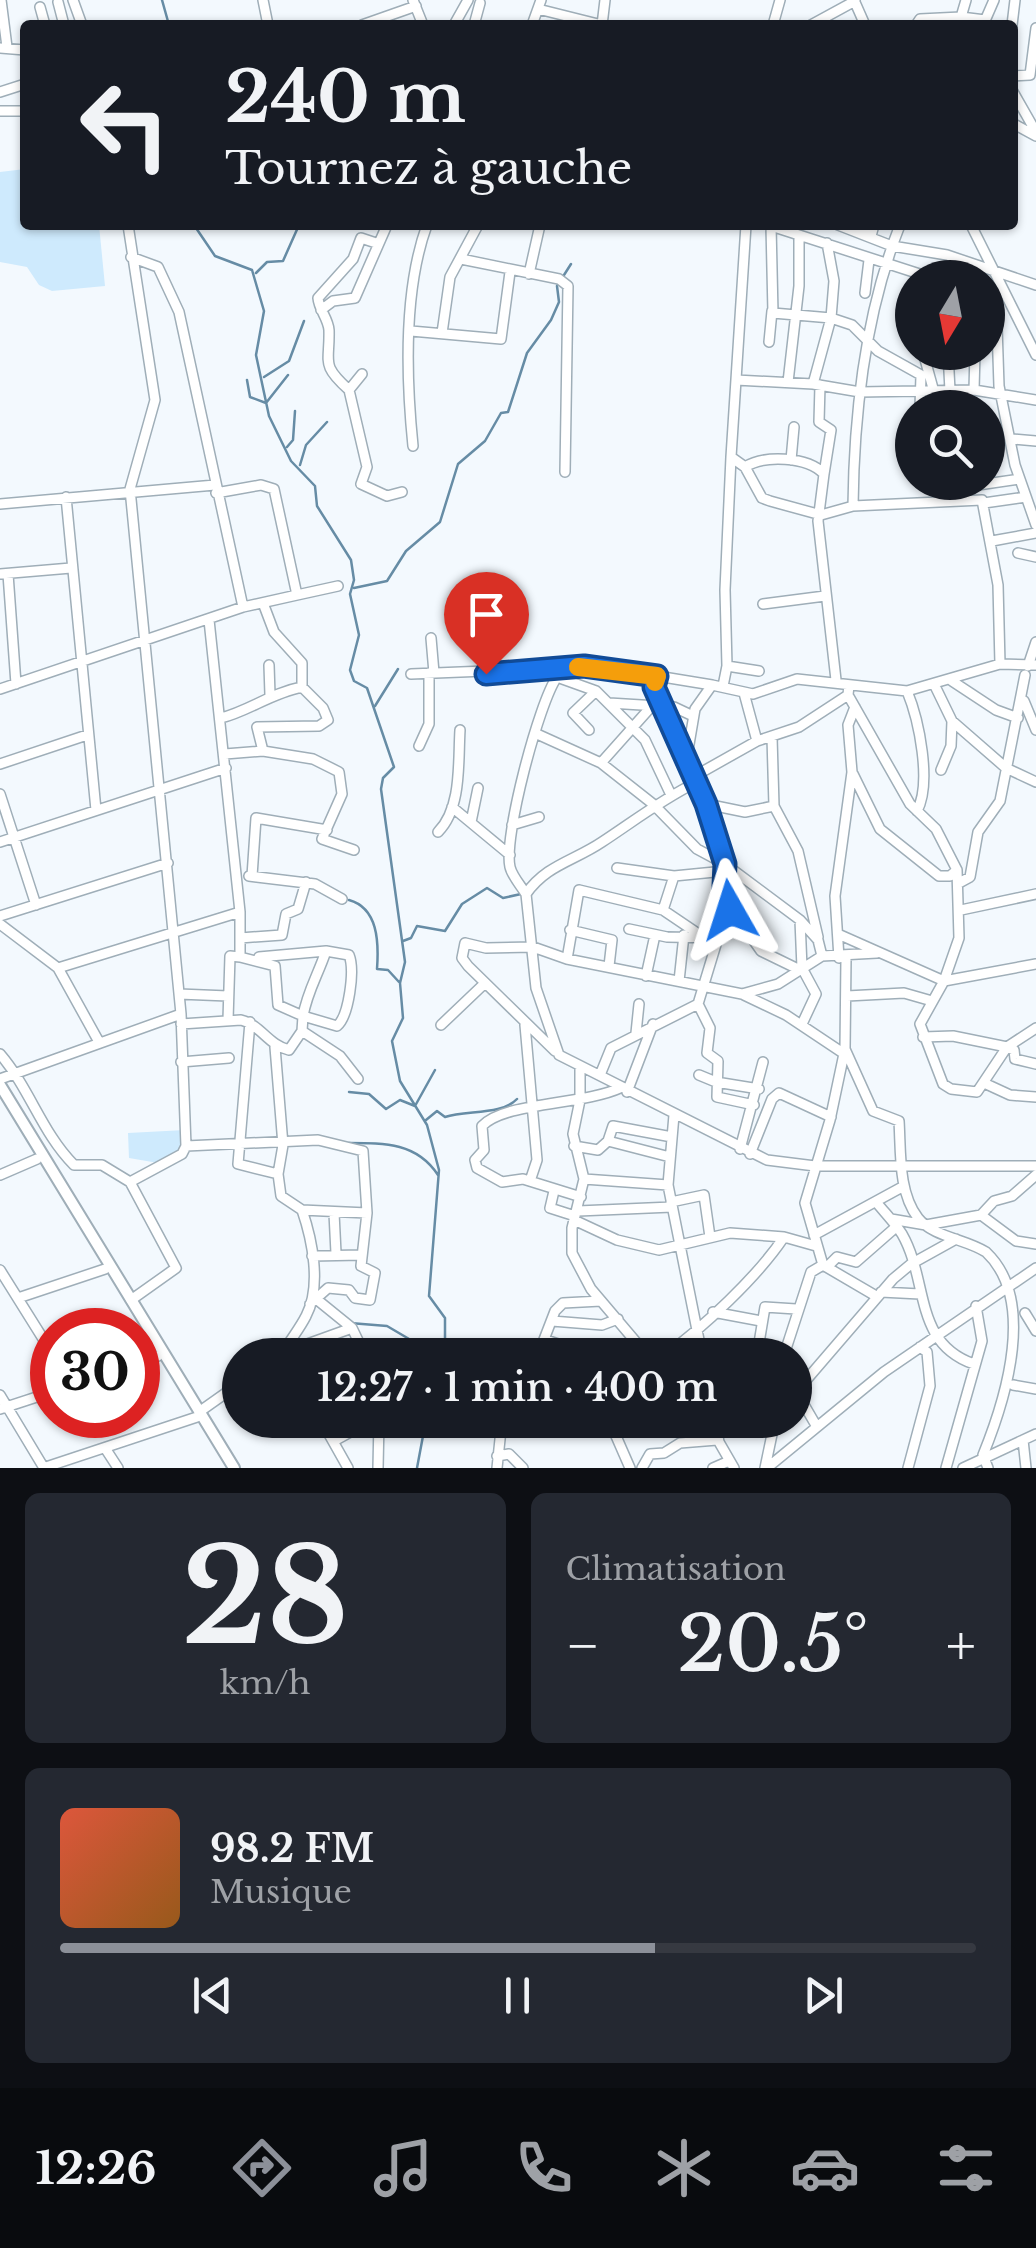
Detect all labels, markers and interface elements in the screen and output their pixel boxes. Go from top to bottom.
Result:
text: 240 m [225,54,466,141]
icon: left [60,60,190,190]
text: Tournez à gauche [225,140,632,196]
north arrow [895,260,1005,370]
map controls [895,260,1005,500]
button: search [895,390,1005,500]
pin [444,572,529,675]
icon: arrive [459,587,514,642]
position arrow [678,858,782,962]
speed limit sign: 30 [30,1308,160,1438]
text: 12:27 · 1 min · 400 m [317,1364,717,1411]
text: 28 [182,1517,349,1678]
text: Climatisation [566,1549,786,1589]
text: 20.5° [678,1598,869,1691]
text: − [566,1612,600,1680]
text: + [946,1612,976,1680]
text: km/h [220,1663,311,1703]
text: 98.2 FM [210,1825,374,1872]
text: Musique [210,1872,352,1912]
icon: previous [185,1968,240,2023]
icon: pause [490,1968,545,2023]
icon: next [796,1968,851,2023]
icon: directions [227,2133,297,2203]
icon: music [368,2133,438,2203]
icon: phone [509,2133,579,2203]
icon: climate [649,2133,719,2203]
icon: car [790,2133,860,2203]
icon: filters [931,2133,1001,2203]
text: 12:26 [35,2140,157,2196]

